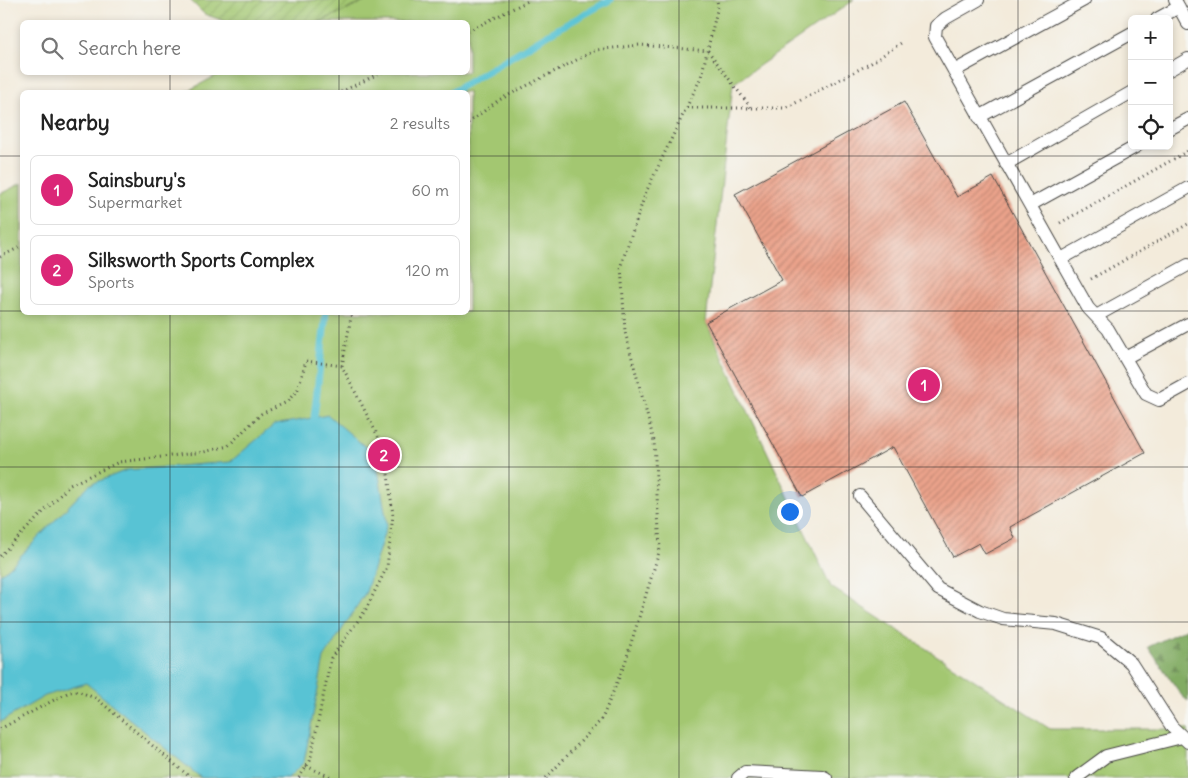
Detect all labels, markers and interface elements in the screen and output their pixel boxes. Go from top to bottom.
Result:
map controls [1128,15,1173,150]
button: + [1128,15,1173,60]
search box [20,20,470,75]
icon: search [38,34,66,62]
text: Search here [78,36,181,60]
button: − [1128,60,1173,105]
button: locate [1128,105,1173,150]
text: Nearby [40,109,110,136]
text: 2 results [390,113,450,133]
text: Sainsbury's [88,168,186,192]
text: 1 [54,180,60,200]
text: 60 m [411,180,449,200]
text: Supermarket [88,192,182,212]
text: Silksworth Sports Complex [88,248,314,272]
text: 2 [53,260,61,280]
text: 120 m [406,260,449,280]
text: Sports [88,272,134,292]
pin: 1 [908,366,940,404]
pin: 2 [368,436,400,474]
your location [777,499,803,525]

